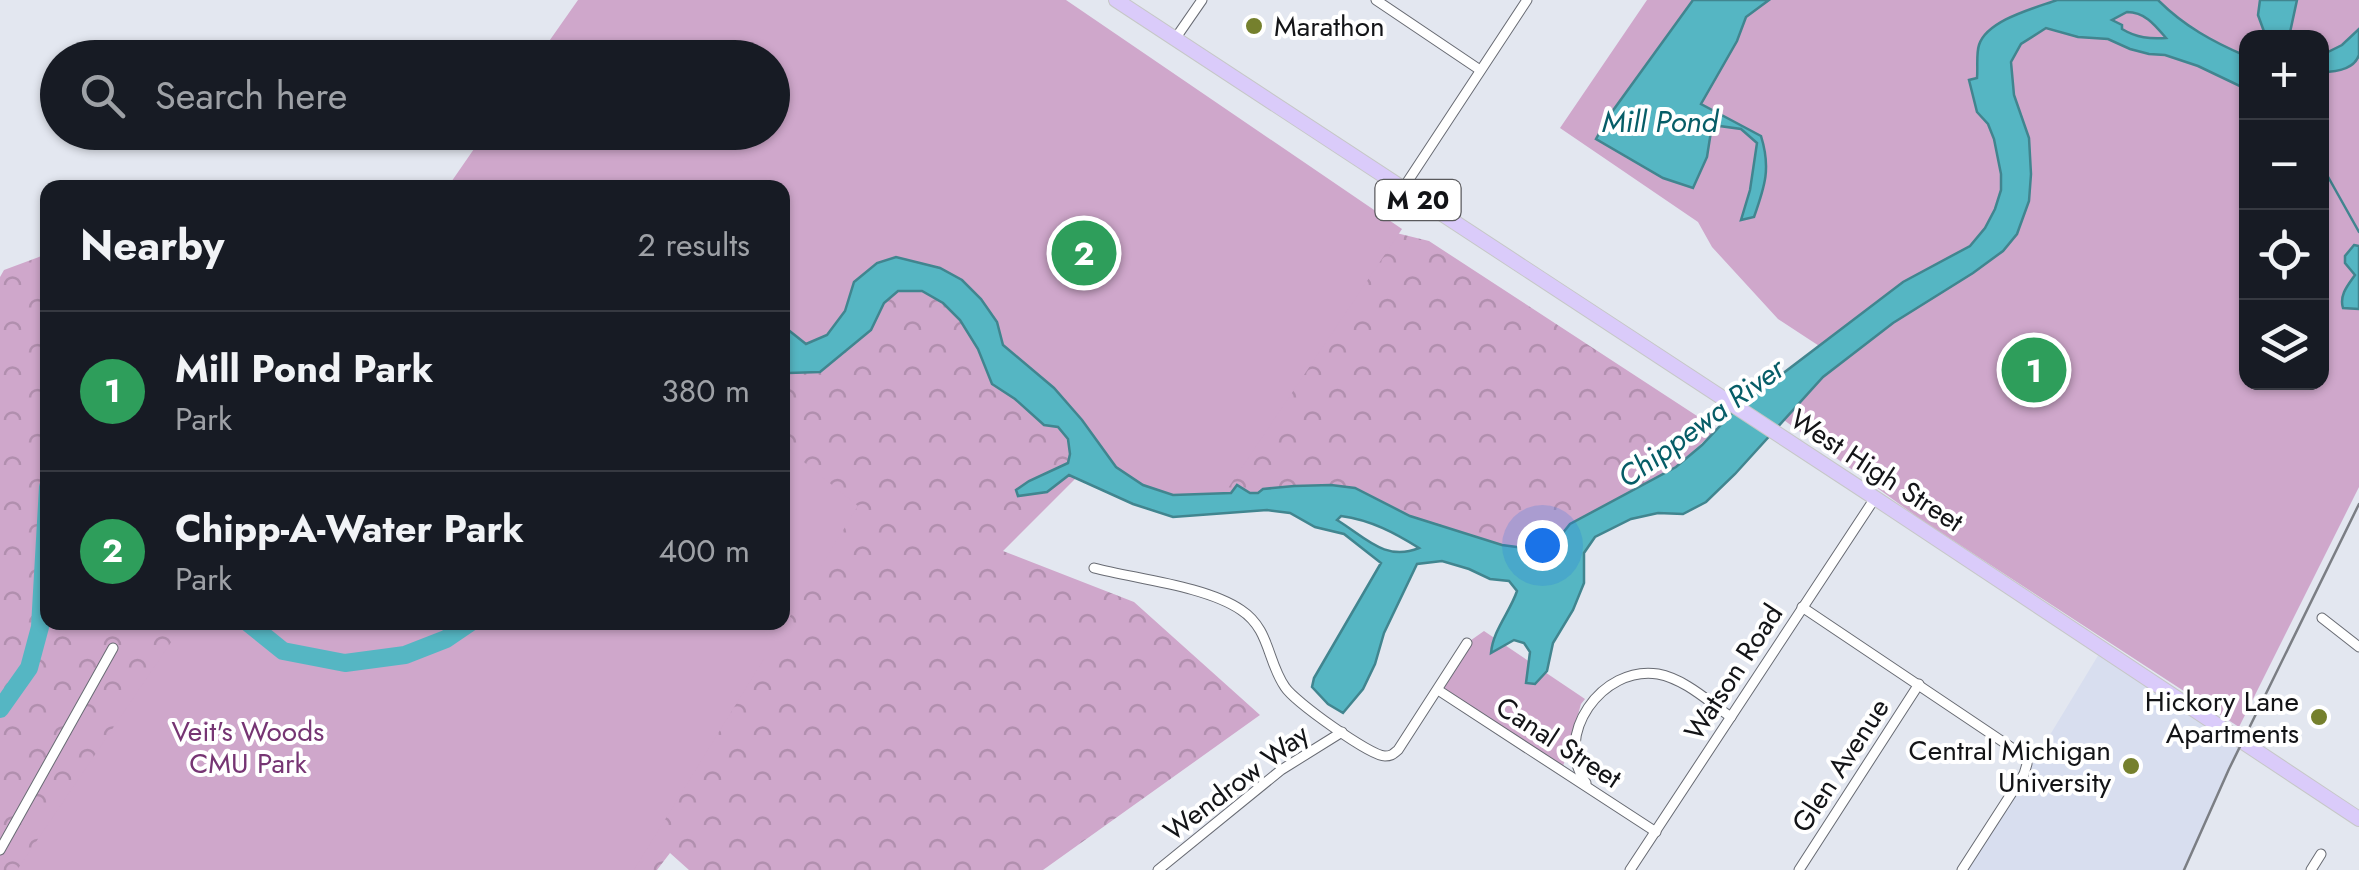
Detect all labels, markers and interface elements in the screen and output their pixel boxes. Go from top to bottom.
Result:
place label: Marathon [1274,6,1385,47]
marker: Marathon [1243,15,1265,37]
map controls [2239,30,2329,390]
button: + [2239,30,2329,120]
search box [40,40,790,150]
icon: search [75,68,130,123]
text: Search here [155,68,347,123]
water label: Mill Pond [1602,100,1720,143]
button: − [2239,120,2329,210]
road number: M 20 [1376,180,1460,220]
button: locate [2239,210,2329,300]
text: Nearby [80,215,224,276]
pin: 2 [1052,216,1116,290]
text: 2 results [638,222,750,268]
button: layers [2239,300,2329,390]
pin: 1 [2002,332,2066,408]
text: Mill Pond Park [175,341,433,396]
water label: Chippewa River [1608,346,1795,498]
text: 1 [104,368,121,414]
text: 380 m [661,368,750,414]
text: Park [175,396,232,442]
street label: West High Street [1782,399,1972,542]
text: Chipp-A-Water Park [175,501,524,556]
your location [1517,520,1568,571]
text: 2 [102,528,123,574]
text: 400 m [658,528,750,574]
text: Park [175,556,232,602]
street label: Watson Road [1674,596,1793,749]
place label: Hickory Lane Apartments [2145,681,2299,754]
street label: Canal Street [1488,686,1630,799]
street label: Glen Avenue [1782,690,1899,841]
marker: Hickory Lane Apartments [2308,706,2330,728]
park label: Veit's Woods CMU Park [172,711,324,784]
street label: Wendrow Way [1155,714,1318,851]
place label: Central Michigan University [1909,730,2112,803]
marker: Central Michigan University [2120,755,2142,777]

